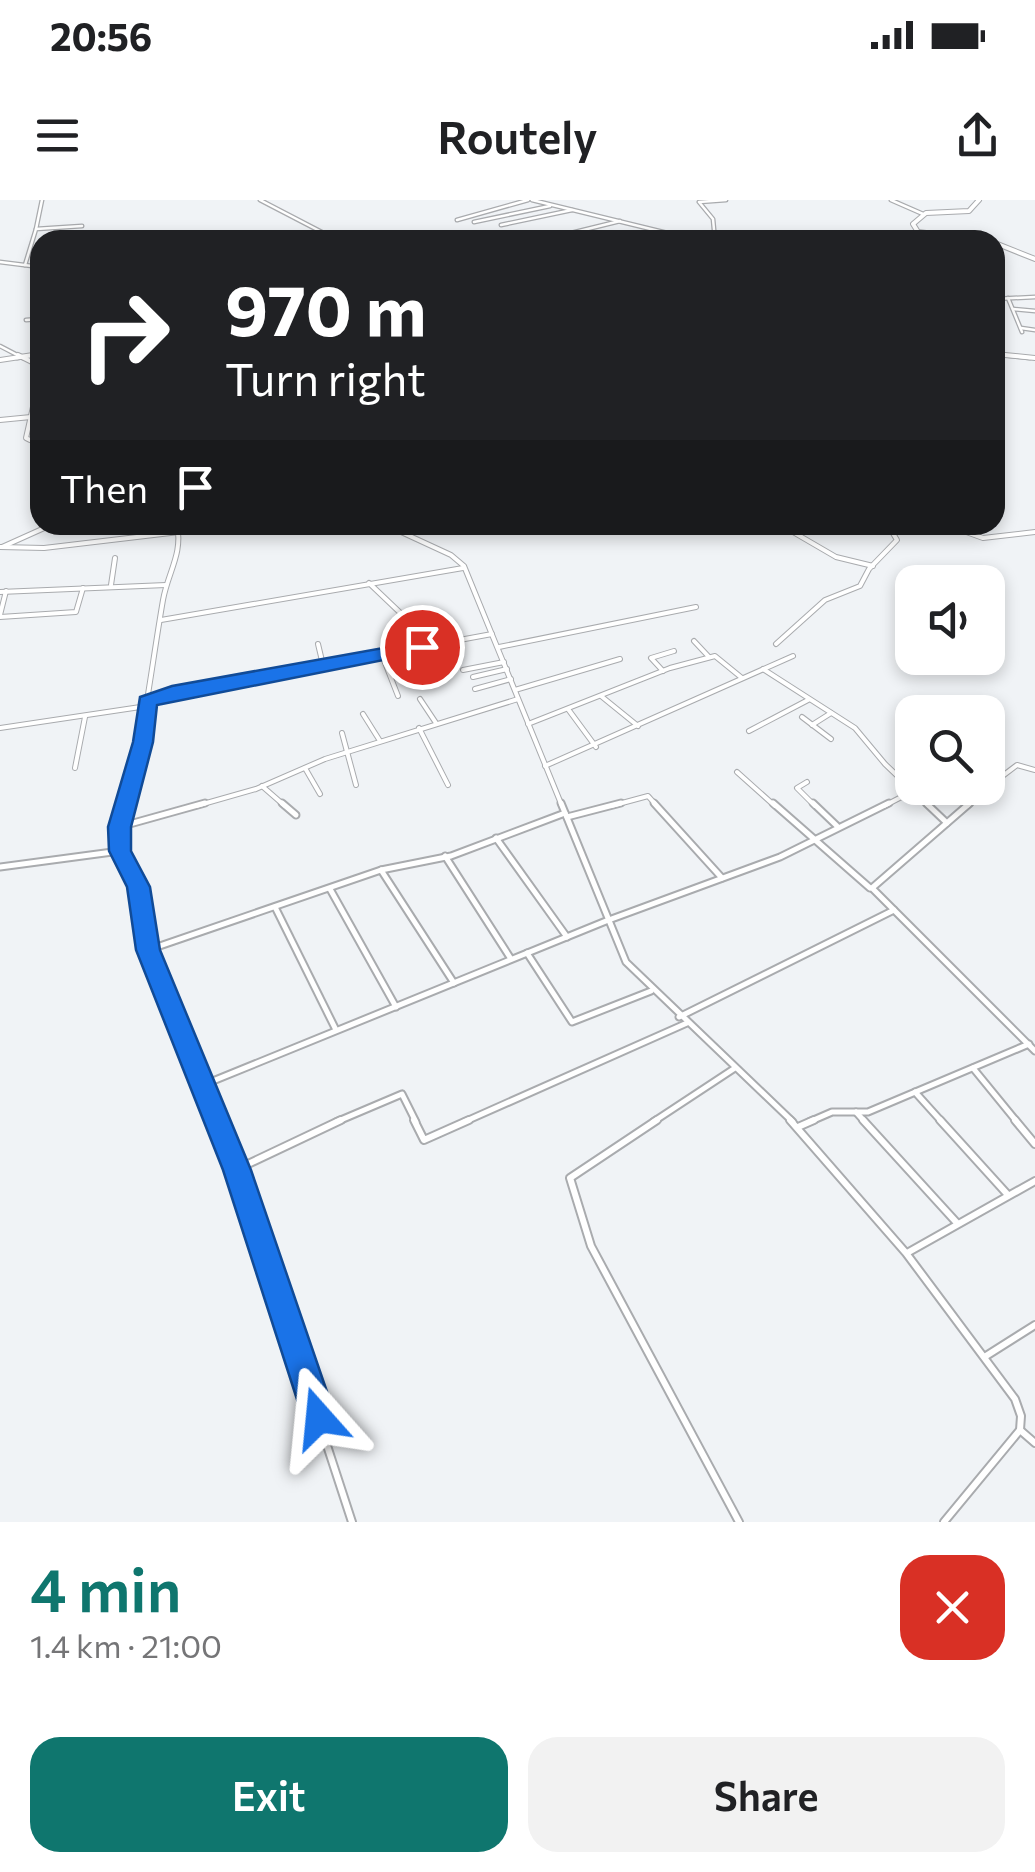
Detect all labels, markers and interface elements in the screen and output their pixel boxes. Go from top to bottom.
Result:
text: 20:56 [50,12,152,59]
icon: menu [30,108,85,163]
text: Routely [437,108,598,163]
icon: share [950,108,1005,163]
text: 970 m [225,265,427,350]
icon: right [60,270,190,400]
text: Turn right [225,350,426,405]
icon: arrive [168,460,223,515]
text: Then [60,464,148,511]
map controls [895,565,1005,805]
button: sound [895,565,1005,675]
pin [380,605,465,690]
icon: arrive [395,620,450,675]
button: search [895,695,1005,805]
position arrow [267,1366,371,1470]
text: 4 min [30,1551,181,1624]
button: close [900,1555,1005,1660]
text: 1.4 km · 21:00 [30,1625,222,1665]
button: Exit [30,1737,508,1852]
button: Share [528,1737,1005,1852]

